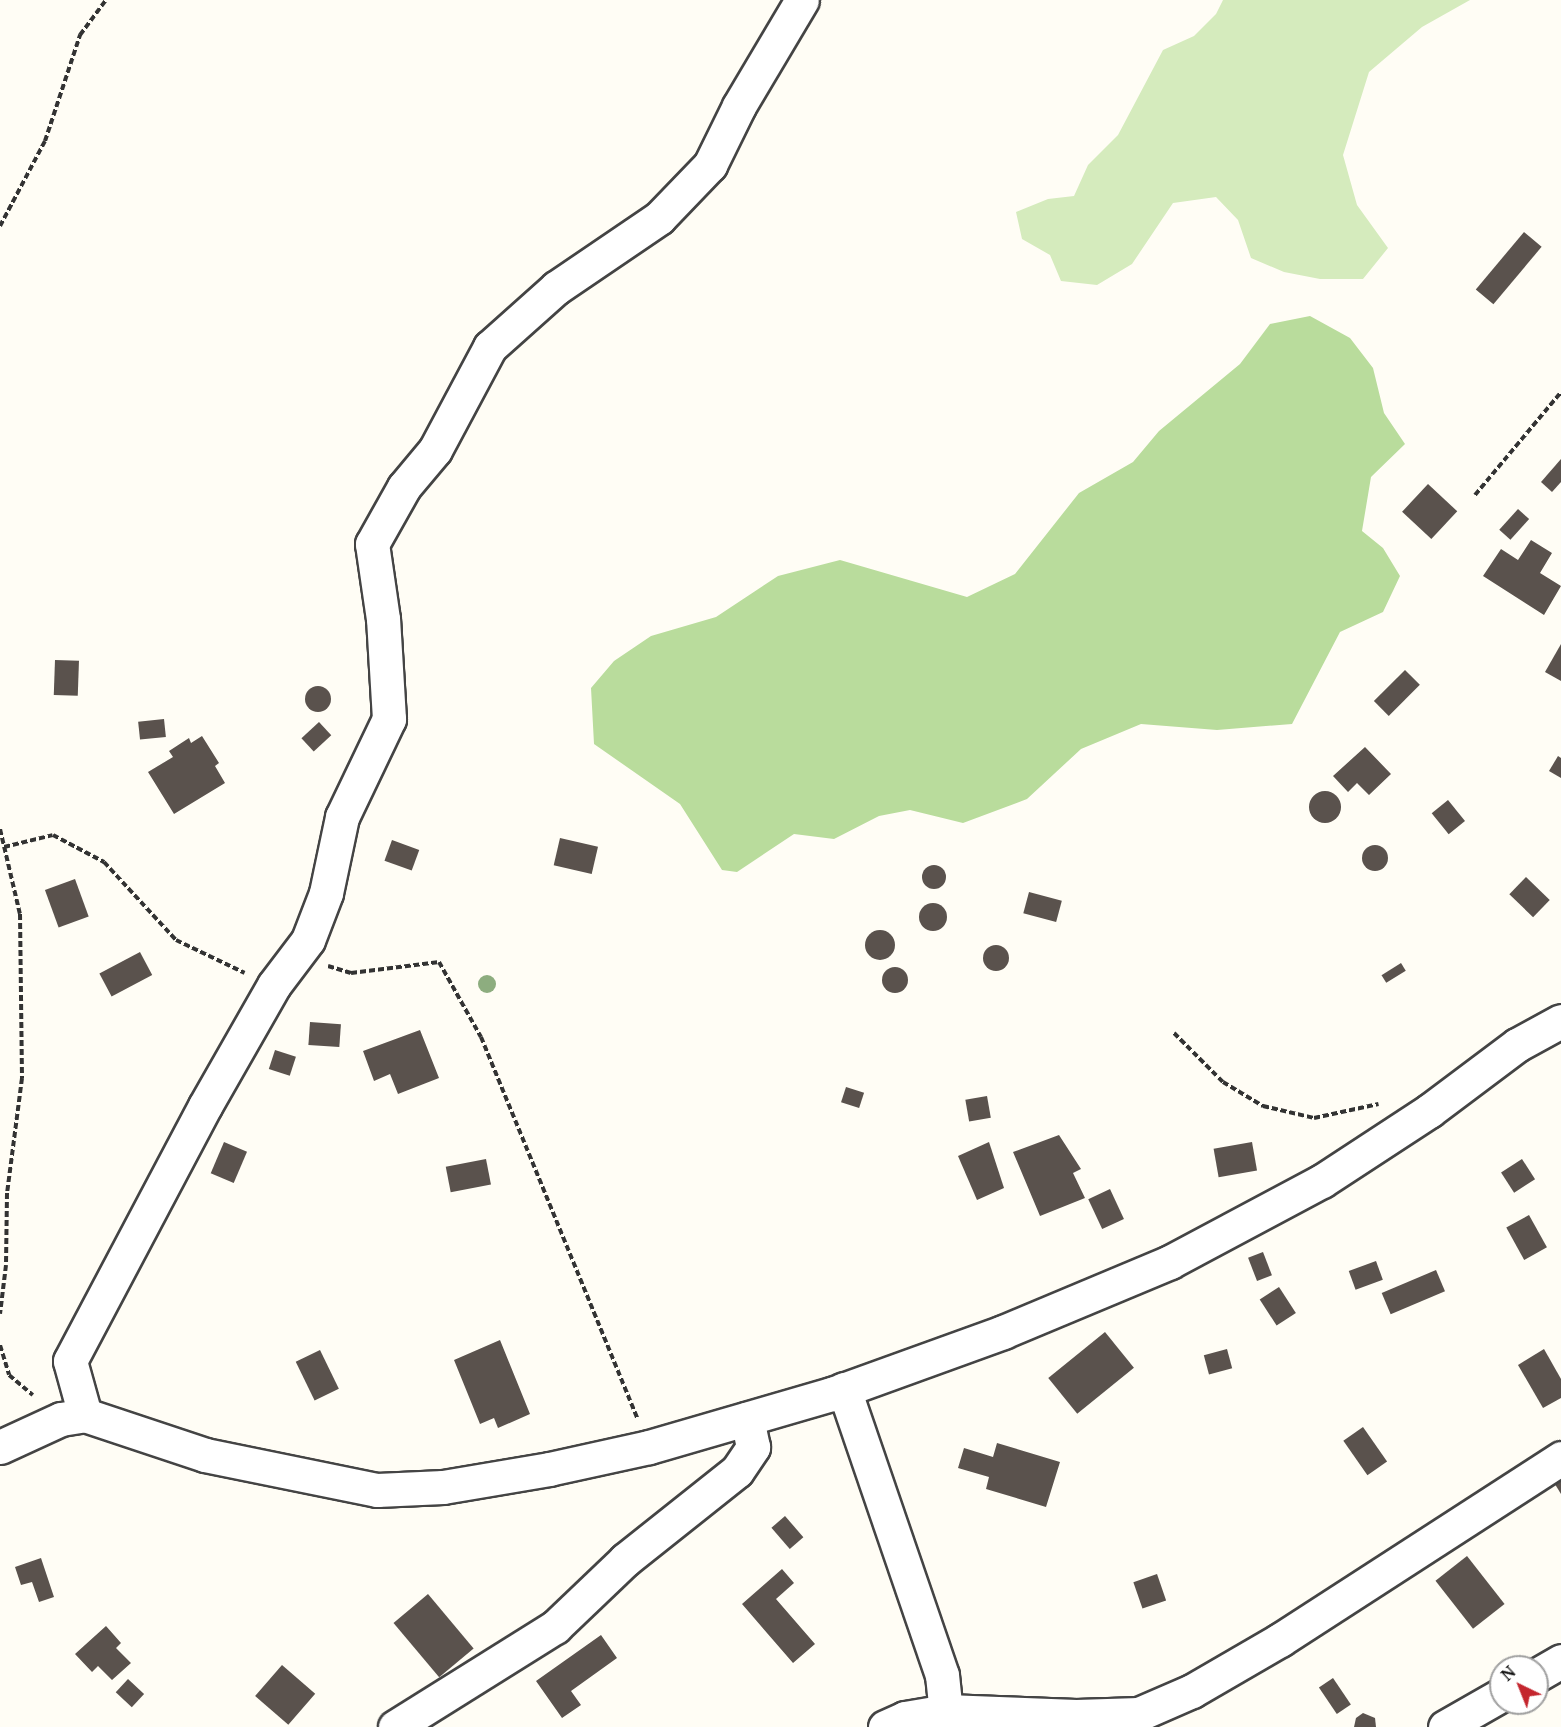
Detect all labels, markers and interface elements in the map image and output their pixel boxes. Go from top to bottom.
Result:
north arrow [1489,1655,1549,1715]
text: N [1496,1661,1520,1686]

